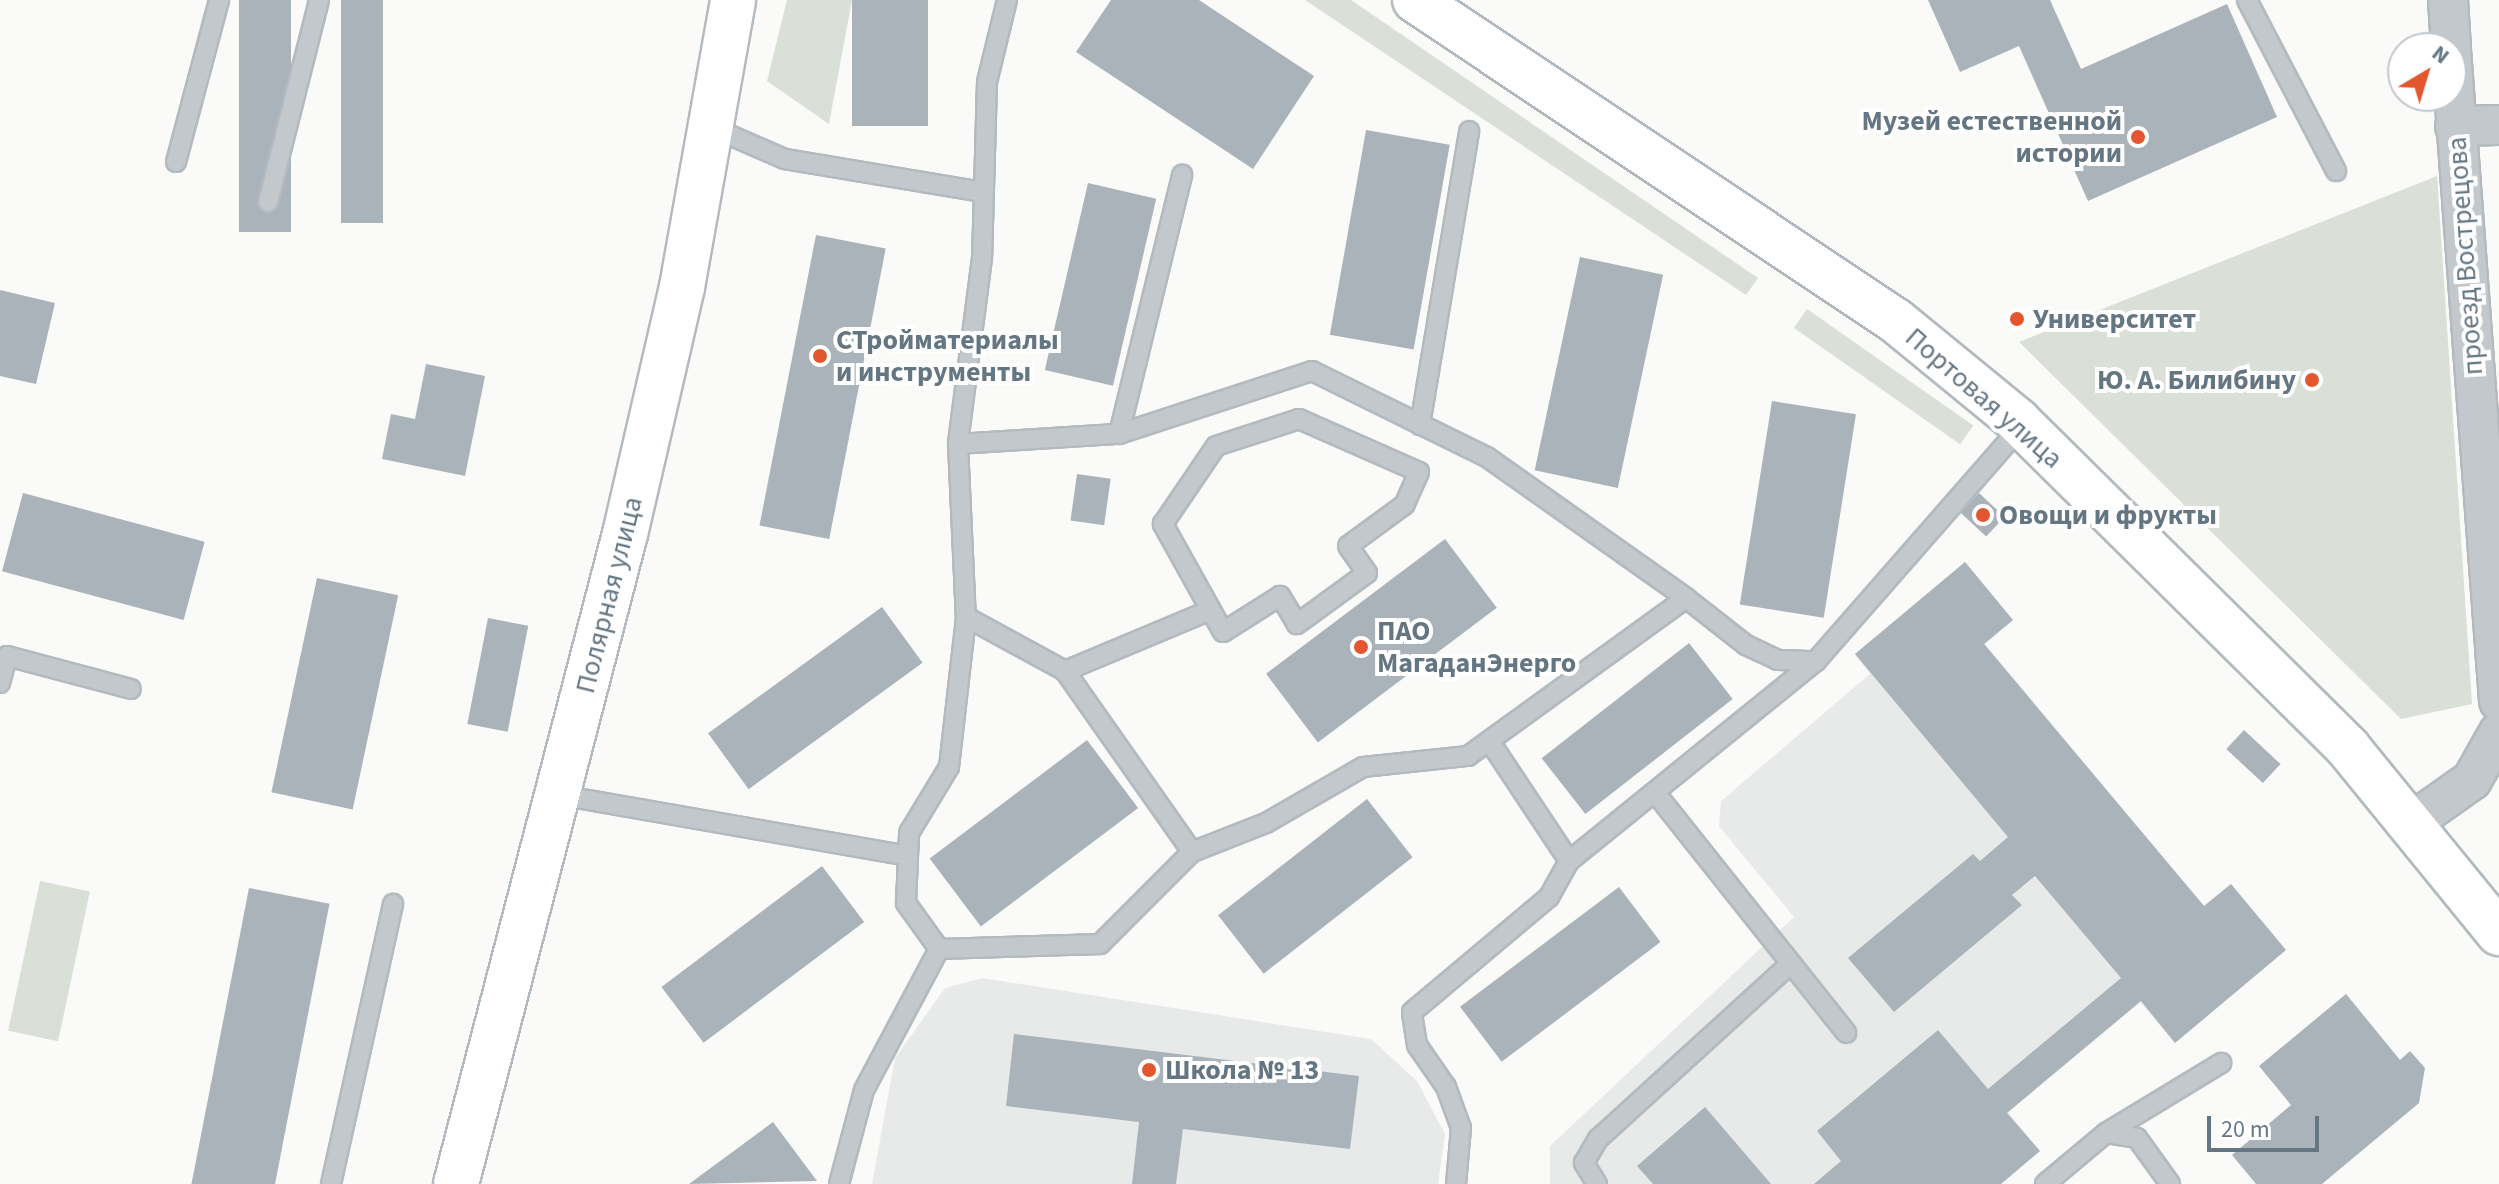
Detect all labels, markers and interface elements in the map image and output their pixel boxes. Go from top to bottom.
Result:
north arrow [2387,32,2467,112]
text: N [2425,38,2456,72]
place label: Музей естественной истории [1861,104,2122,170]
marker: Музей естественной истории [2129,128,2147,146]
street label: проезд Вострецова [2440,136,2490,376]
place label: Университет [2033,302,2196,336]
marker: Университет [2008,310,2026,328]
street label: Портовая улица [1898,320,2070,476]
place label: СТройматериалы и инструменты [836,323,1059,389]
marker: СТройматериалы и инструменты [811,347,829,365]
place label: Ю. А. Билибину [2097,363,2296,397]
marker: Ю. А. Билибину [2303,371,2321,389]
street label: Полярная улица [568,493,650,697]
place label: Овощи и фрукты [1999,498,2217,532]
marker: Овощи и фрукты [1974,506,1992,524]
place label: ПАО МагаданЭнерго [1377,614,1576,680]
marker: ПАО МагаданЭнерго [1352,638,1370,656]
place label: Школа № 13 [1165,1053,1319,1087]
marker: Школа № 13 [1140,1061,1158,1079]
scale bar [2211,1100,2323,1150]
text: 20 m [2221,1112,2270,1147]

